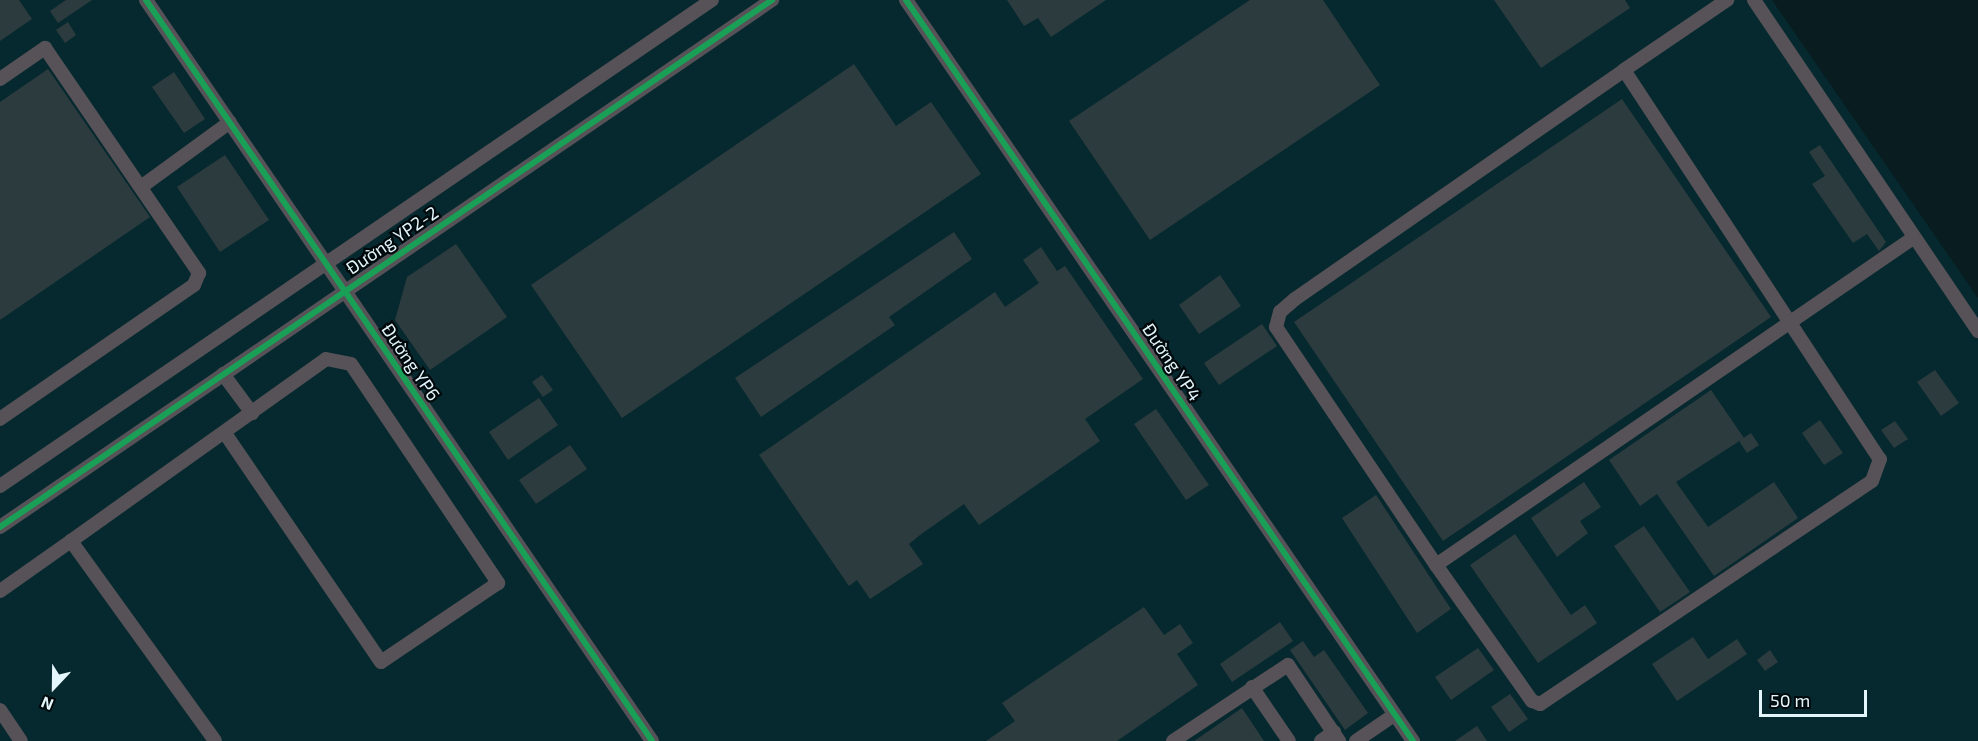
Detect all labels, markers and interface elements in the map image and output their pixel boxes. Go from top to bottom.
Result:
street label: Đường YP2-2 [342,201,442,279]
street label: Đường YP6 [377,319,445,405]
street label: Đường YP4 [1138,319,1206,405]
north arrow [24,657,84,717]
scale bar [1762,678,1870,716]
text: 50 m [1770,689,1810,711]
text: N [38,693,56,715]

